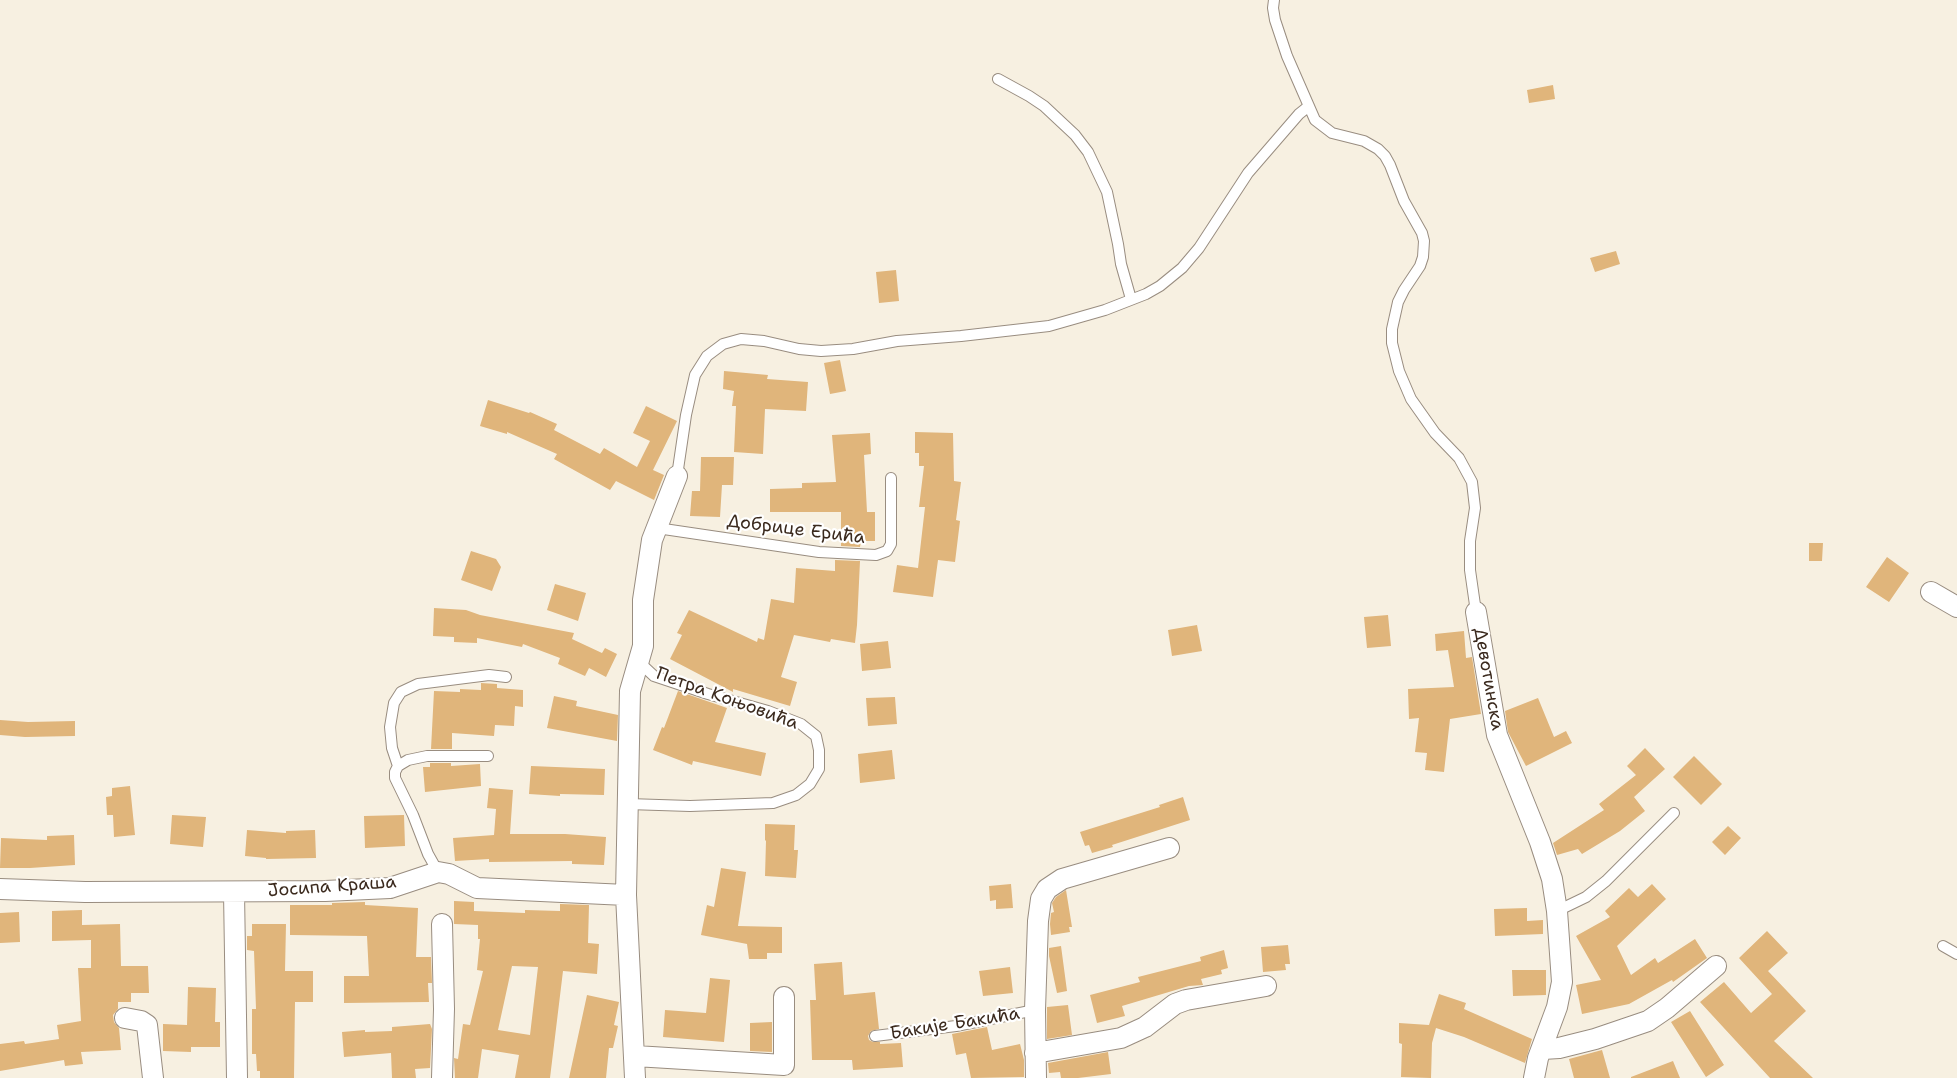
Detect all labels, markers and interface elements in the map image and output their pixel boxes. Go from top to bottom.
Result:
street label: Добрице Ерића [726,511,866,549]
street label: Девотинска [1468,626,1508,732]
street label: Петра Коњовића [653,663,801,735]
street label: Јосипа Краша [267,872,397,902]
street label: Бакије Бакића [889,1003,1021,1045]

